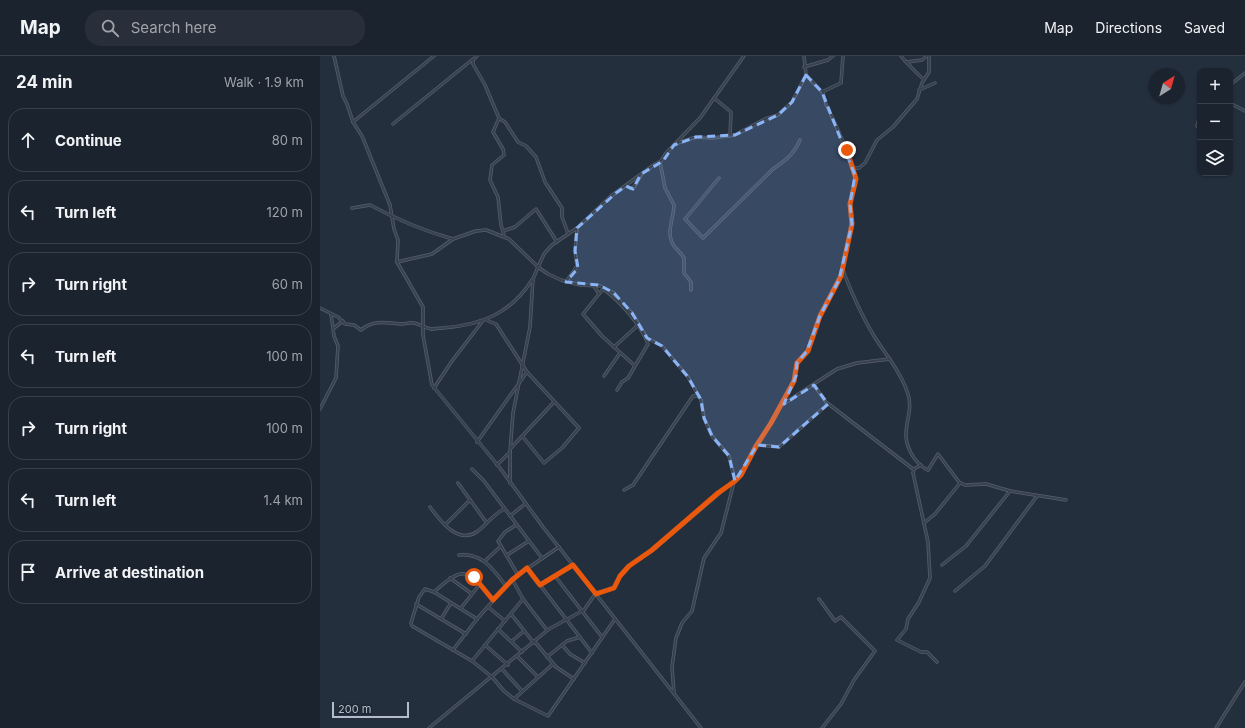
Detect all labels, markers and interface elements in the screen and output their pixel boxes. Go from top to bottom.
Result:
search box [85,10,365,46]
text: Map [20,16,61,39]
icon: search [99,17,121,39]
text: Search here [131,18,216,37]
text: Map [1044,19,1073,36]
text: Directions [1095,19,1162,36]
text: Saved [1184,19,1225,36]
north arrow [1149,68,1185,104]
map controls [1197,68,1233,176]
button: + [1197,68,1233,104]
text: 24 min [16,72,73,92]
text: Walk · 1.9 km [224,74,304,90]
button: − [1197,104,1233,140]
icon: ahead [17,129,39,151]
text: Continue [55,131,122,150]
text: 80 m [272,132,303,148]
button: layers [1197,140,1233,176]
route end [838,141,856,159]
icon: left [17,201,39,223]
text: Turn left [55,203,116,222]
text: 120 m [267,204,303,220]
icon: right [17,273,39,295]
text: Turn right [55,275,127,294]
text: 60 m [272,276,303,292]
icon: left [17,345,39,367]
text: Turn left [55,347,116,366]
text: 100 m [266,348,303,364]
icon: right [17,417,39,439]
text: Turn right [55,419,127,438]
text: 100 m [266,420,303,436]
icon: left [17,489,39,511]
text: Turn left [55,491,116,510]
text: 1.4 km [263,492,303,508]
icon: arrive [17,561,39,583]
text: Arrive at destination [55,563,204,582]
route start [465,568,483,586]
scale bar [332,700,409,719]
text: 200 m [338,702,371,716]

